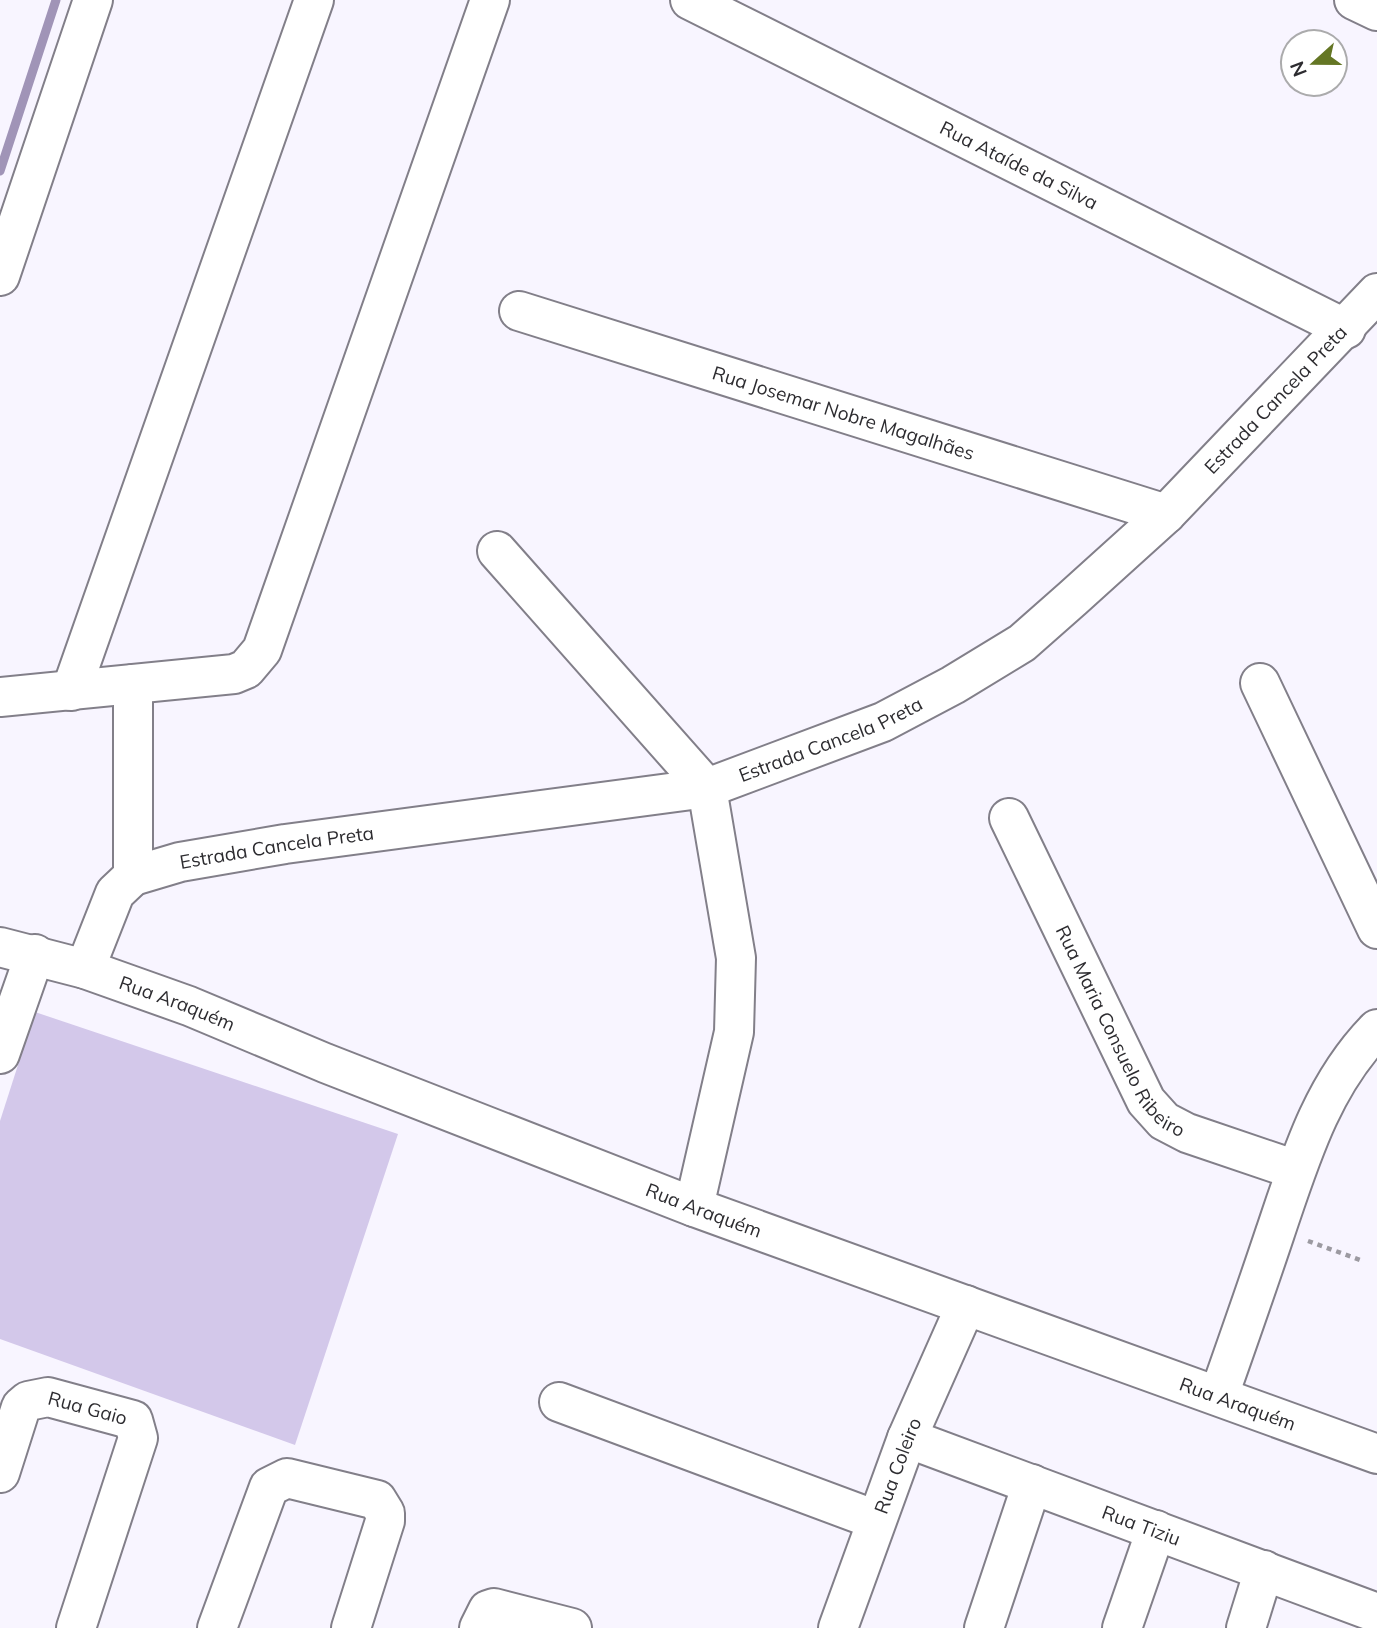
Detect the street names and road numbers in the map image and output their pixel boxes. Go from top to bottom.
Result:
street label: Rua Ataíde da Silva [936,115,1102,215]
street label: Estrada Cancela Preta [1199,320,1352,479]
street label: Rua Josemar Nobre Magalhães [709,360,977,465]
street label: Estrada Cancela Preta [735,691,926,787]
street label: Estrada Cancela Preta [178,820,375,874]
street label: Rua Maria Consuelo Ribeiro [1051,921,1189,1142]
street label: Rua Araquém [116,970,239,1036]
street label: Rua Araquém [642,1177,765,1243]
street label: Rua Araquém [1176,1372,1299,1436]
street label: Rua Gaio [45,1386,130,1430]
street label: Rua Coleiro [869,1414,927,1517]
street label: Rua Tiziu [1099,1500,1184,1551]

